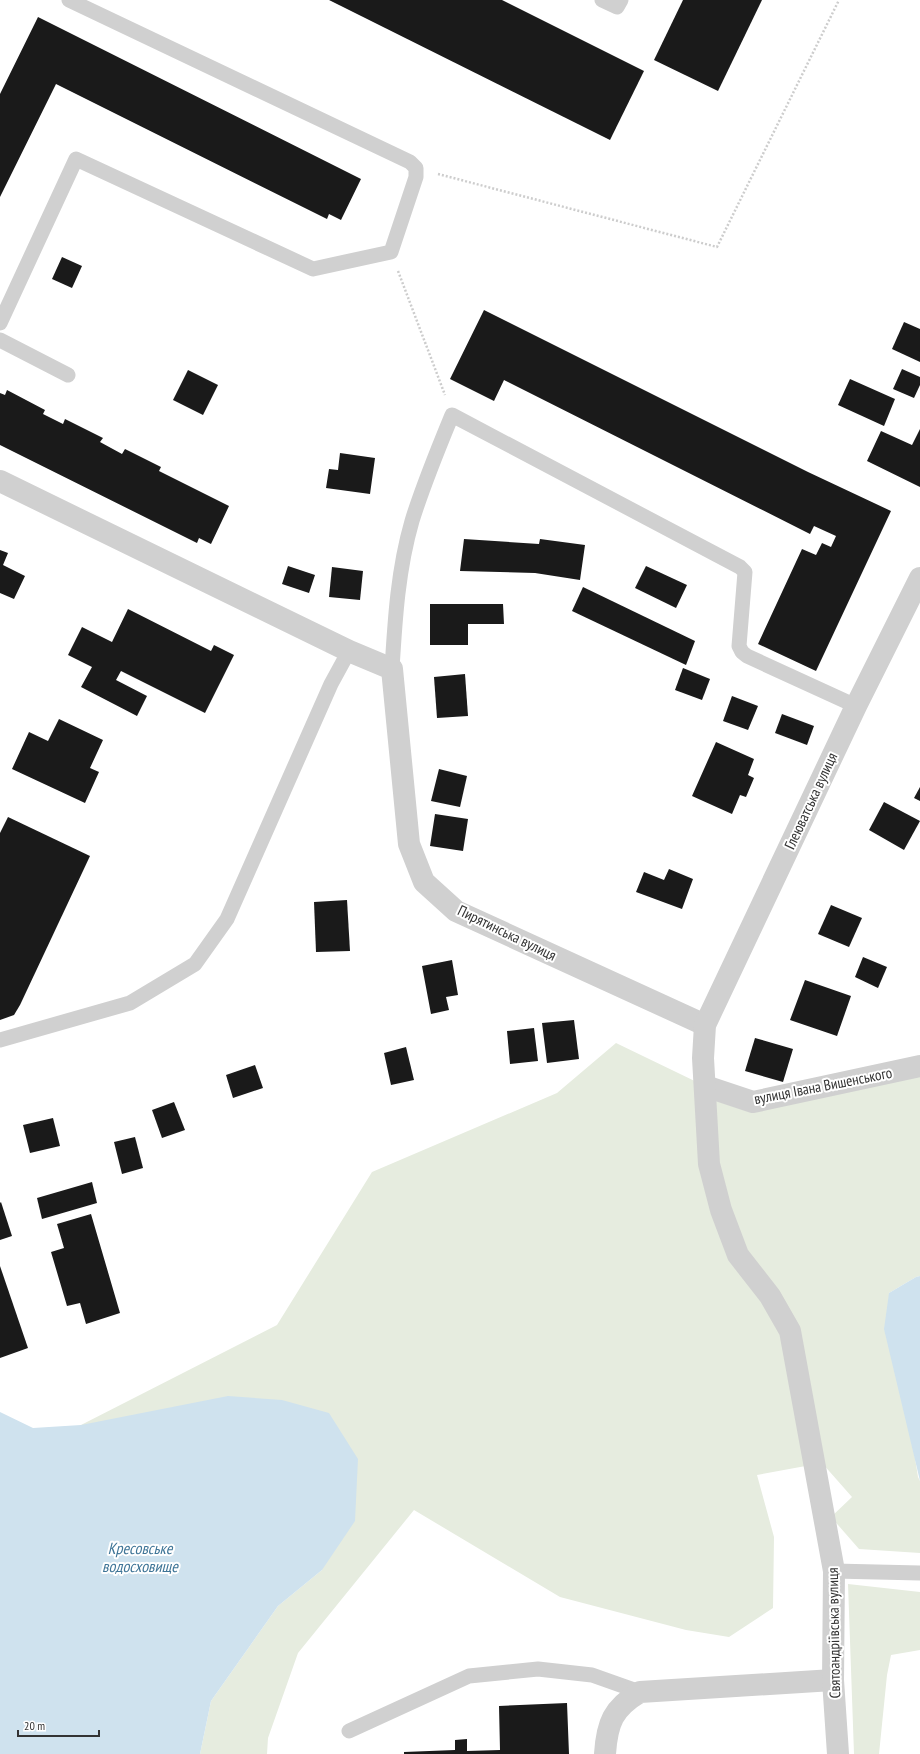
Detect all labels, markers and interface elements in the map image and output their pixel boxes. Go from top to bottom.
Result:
street label: Глеюватська вулиця [780,749,841,852]
street label: Пирятинська вулиця [455,900,560,965]
street label: вулиця Івана Вишенського [752,1063,894,1108]
water label: Кресовське водосховище [102,1538,179,1576]
street label: Святоандріївська вулиця [823,1567,844,1699]
scale bar [18,1712,99,1738]
text: 20 m [24,1718,45,1733]

